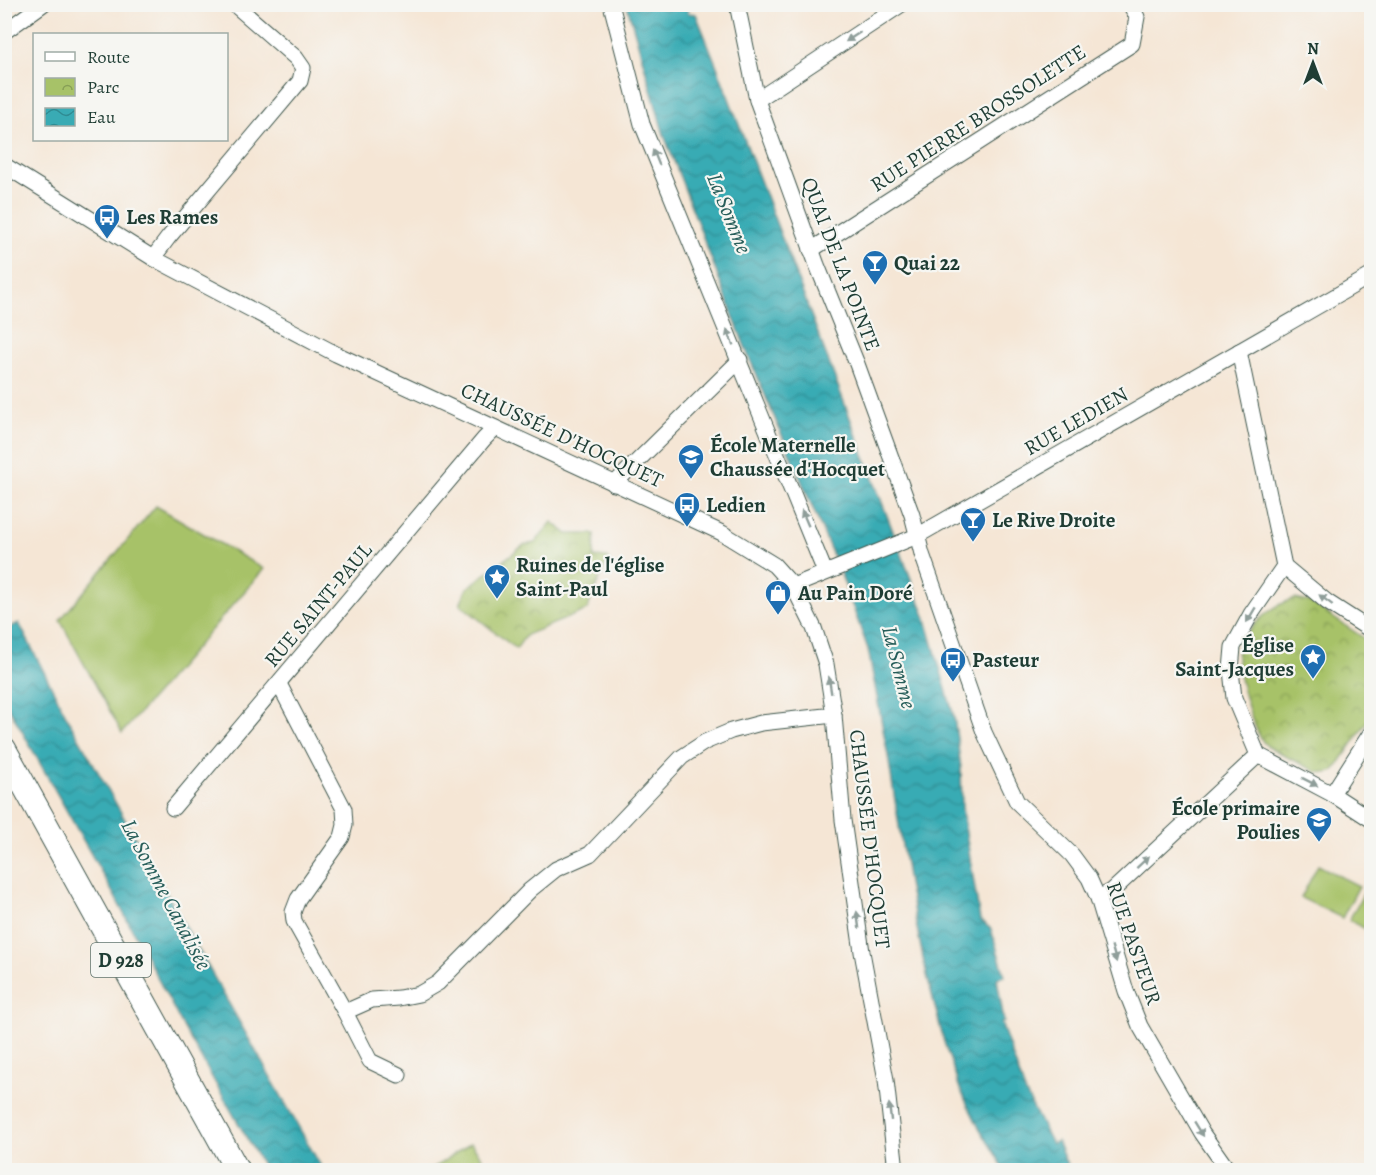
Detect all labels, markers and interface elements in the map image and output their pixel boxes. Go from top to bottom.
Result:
one-way arrow [844,31,861,42]
legend [33,33,228,141]
north arrow [1283,33,1343,93]
street label: RUE PIERRE BROSSOLETTE [865,38,1091,198]
text: N [1307,38,1319,60]
text: Route [87,45,130,69]
text: Parc [87,75,119,99]
text: Eau [87,105,116,129]
one-way arrow [651,148,660,166]
water label: La Somme [699,169,759,258]
street label: QUAI DE LA POINTE [795,173,887,355]
bus stop icon: Les Rames [92,202,122,240]
place label: Les Rames [126,203,218,231]
bar icon: Quai 22 [860,248,890,286]
place label: Quai 22 [894,249,960,277]
one-way arrow [725,328,735,346]
street label: CHAUSSÉE D'HOCQUET [456,376,668,494]
street label: RUE LEDIEN [1019,380,1133,462]
place label: École Maternelle Chaussée d'Hocquet [710,431,885,483]
school or university icon: École Maternelle Chaussée d'Hocquet [676,442,706,480]
bus stop icon: Ledien [672,490,702,528]
place label: Ledien [706,491,766,519]
bar icon: Le Rive Droite [958,505,988,543]
place label: Le Rive Droite [992,506,1116,534]
one-way arrow [800,509,809,526]
street label: RUE SAINT-PAUL [258,537,379,673]
place label: Ruines de l'église Saint-Paul [516,551,665,603]
place icon: Ruines de l'église Saint-Paul [482,562,512,600]
shop icon: Au Pain Doré [763,578,793,616]
place label: Au Pain Doré [797,579,913,607]
one-way arrow [1319,595,1334,607]
one-way arrow [1246,607,1257,623]
water label: La Somme [874,623,924,712]
place label: Église Saint-Jacques [1175,631,1294,683]
place icon: Église Saint-Jacques [1298,642,1328,680]
bus stop icon: Pasteur [938,645,968,683]
place label: Pasteur [972,646,1040,674]
one-way arrow [825,675,834,694]
street label: CHAUSSÉE D'HOCQUET [843,728,897,951]
one-way arrow [1301,778,1318,787]
place label: École primaire Poulies [1171,794,1300,846]
school or university icon: École primaire Poulies [1304,805,1334,843]
water label: La Somme Canalisée [114,814,219,975]
one-way arrow [1136,855,1151,869]
street label: RUE PASTEUR [1100,878,1168,1009]
one-way arrow [853,910,862,929]
road number: D 928 [91,943,151,977]
one-way arrow [1110,945,1119,963]
one-way arrow [885,1103,895,1122]
one-way arrow [1193,1121,1204,1137]

